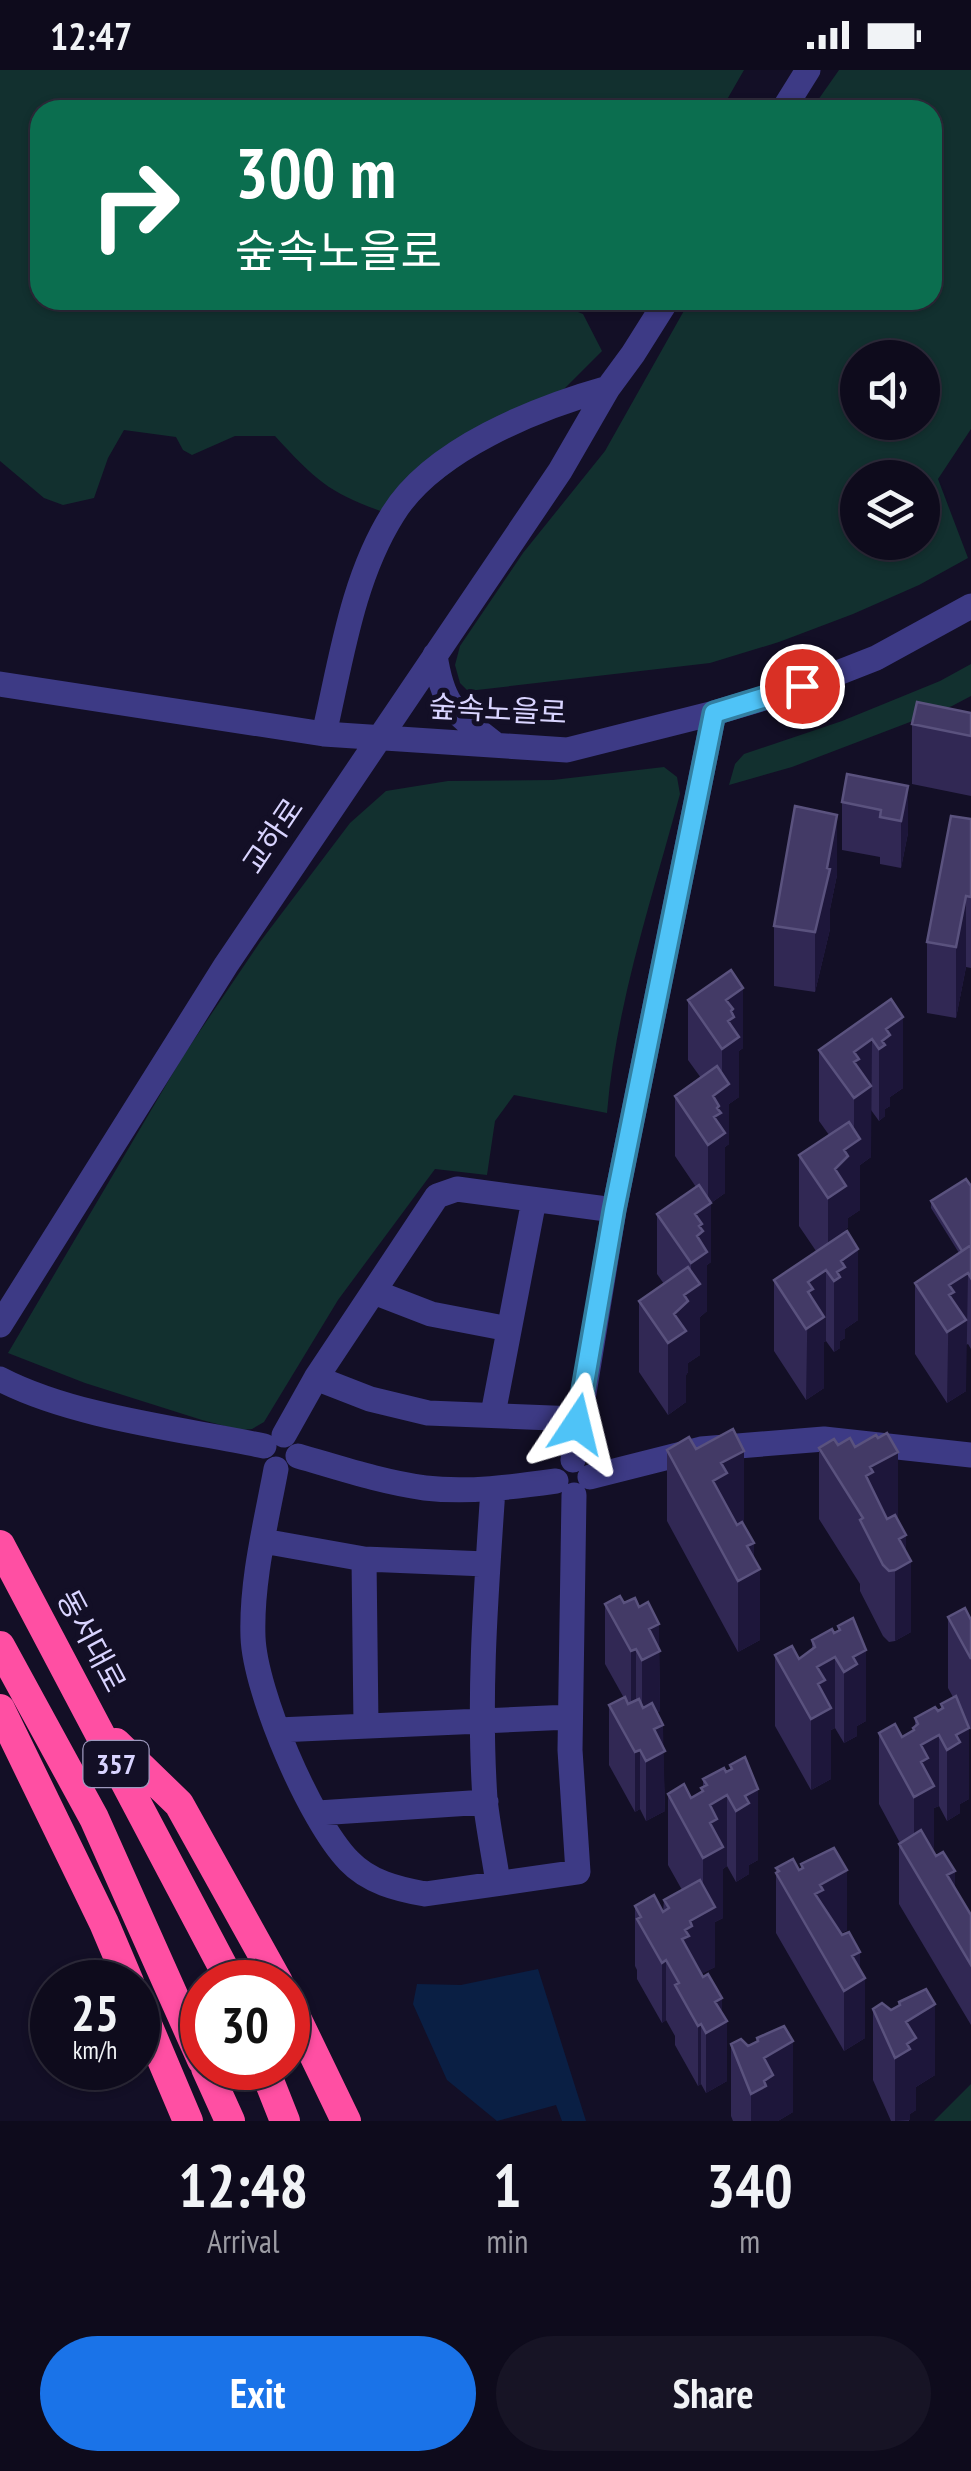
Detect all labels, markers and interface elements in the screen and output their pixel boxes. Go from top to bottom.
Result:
text: 12:47 [50,11,132,60]
text: 300 m [235,127,396,217]
icon: right [70,140,200,270]
text: 숲속노을로 [235,221,442,279]
map controls [840,340,940,560]
button: sound [840,340,940,440]
button: layers [840,460,940,560]
pin [760,644,845,729]
icon: arrive [775,659,830,714]
street label: 숲속노을로 [428,685,568,732]
street label: 교하로 [232,790,311,880]
position arrow [525,1372,629,1476]
street label: 동서대로 [49,1582,135,1698]
road number: 357 [84,1741,148,1787]
speed limit sign: 30 [180,1960,310,2090]
text: 25 [71,1980,119,2045]
text: km/h [73,2034,117,2066]
text: 12:48 [178,2146,308,2224]
text: 1 [493,2146,522,2224]
text: 340 [707,2146,793,2224]
text: Arrival [207,2220,279,2262]
text: min [486,2220,528,2262]
text: m [739,2220,760,2262]
button: Exit [40,2336,476,2451]
button: Share [496,2336,931,2451]

